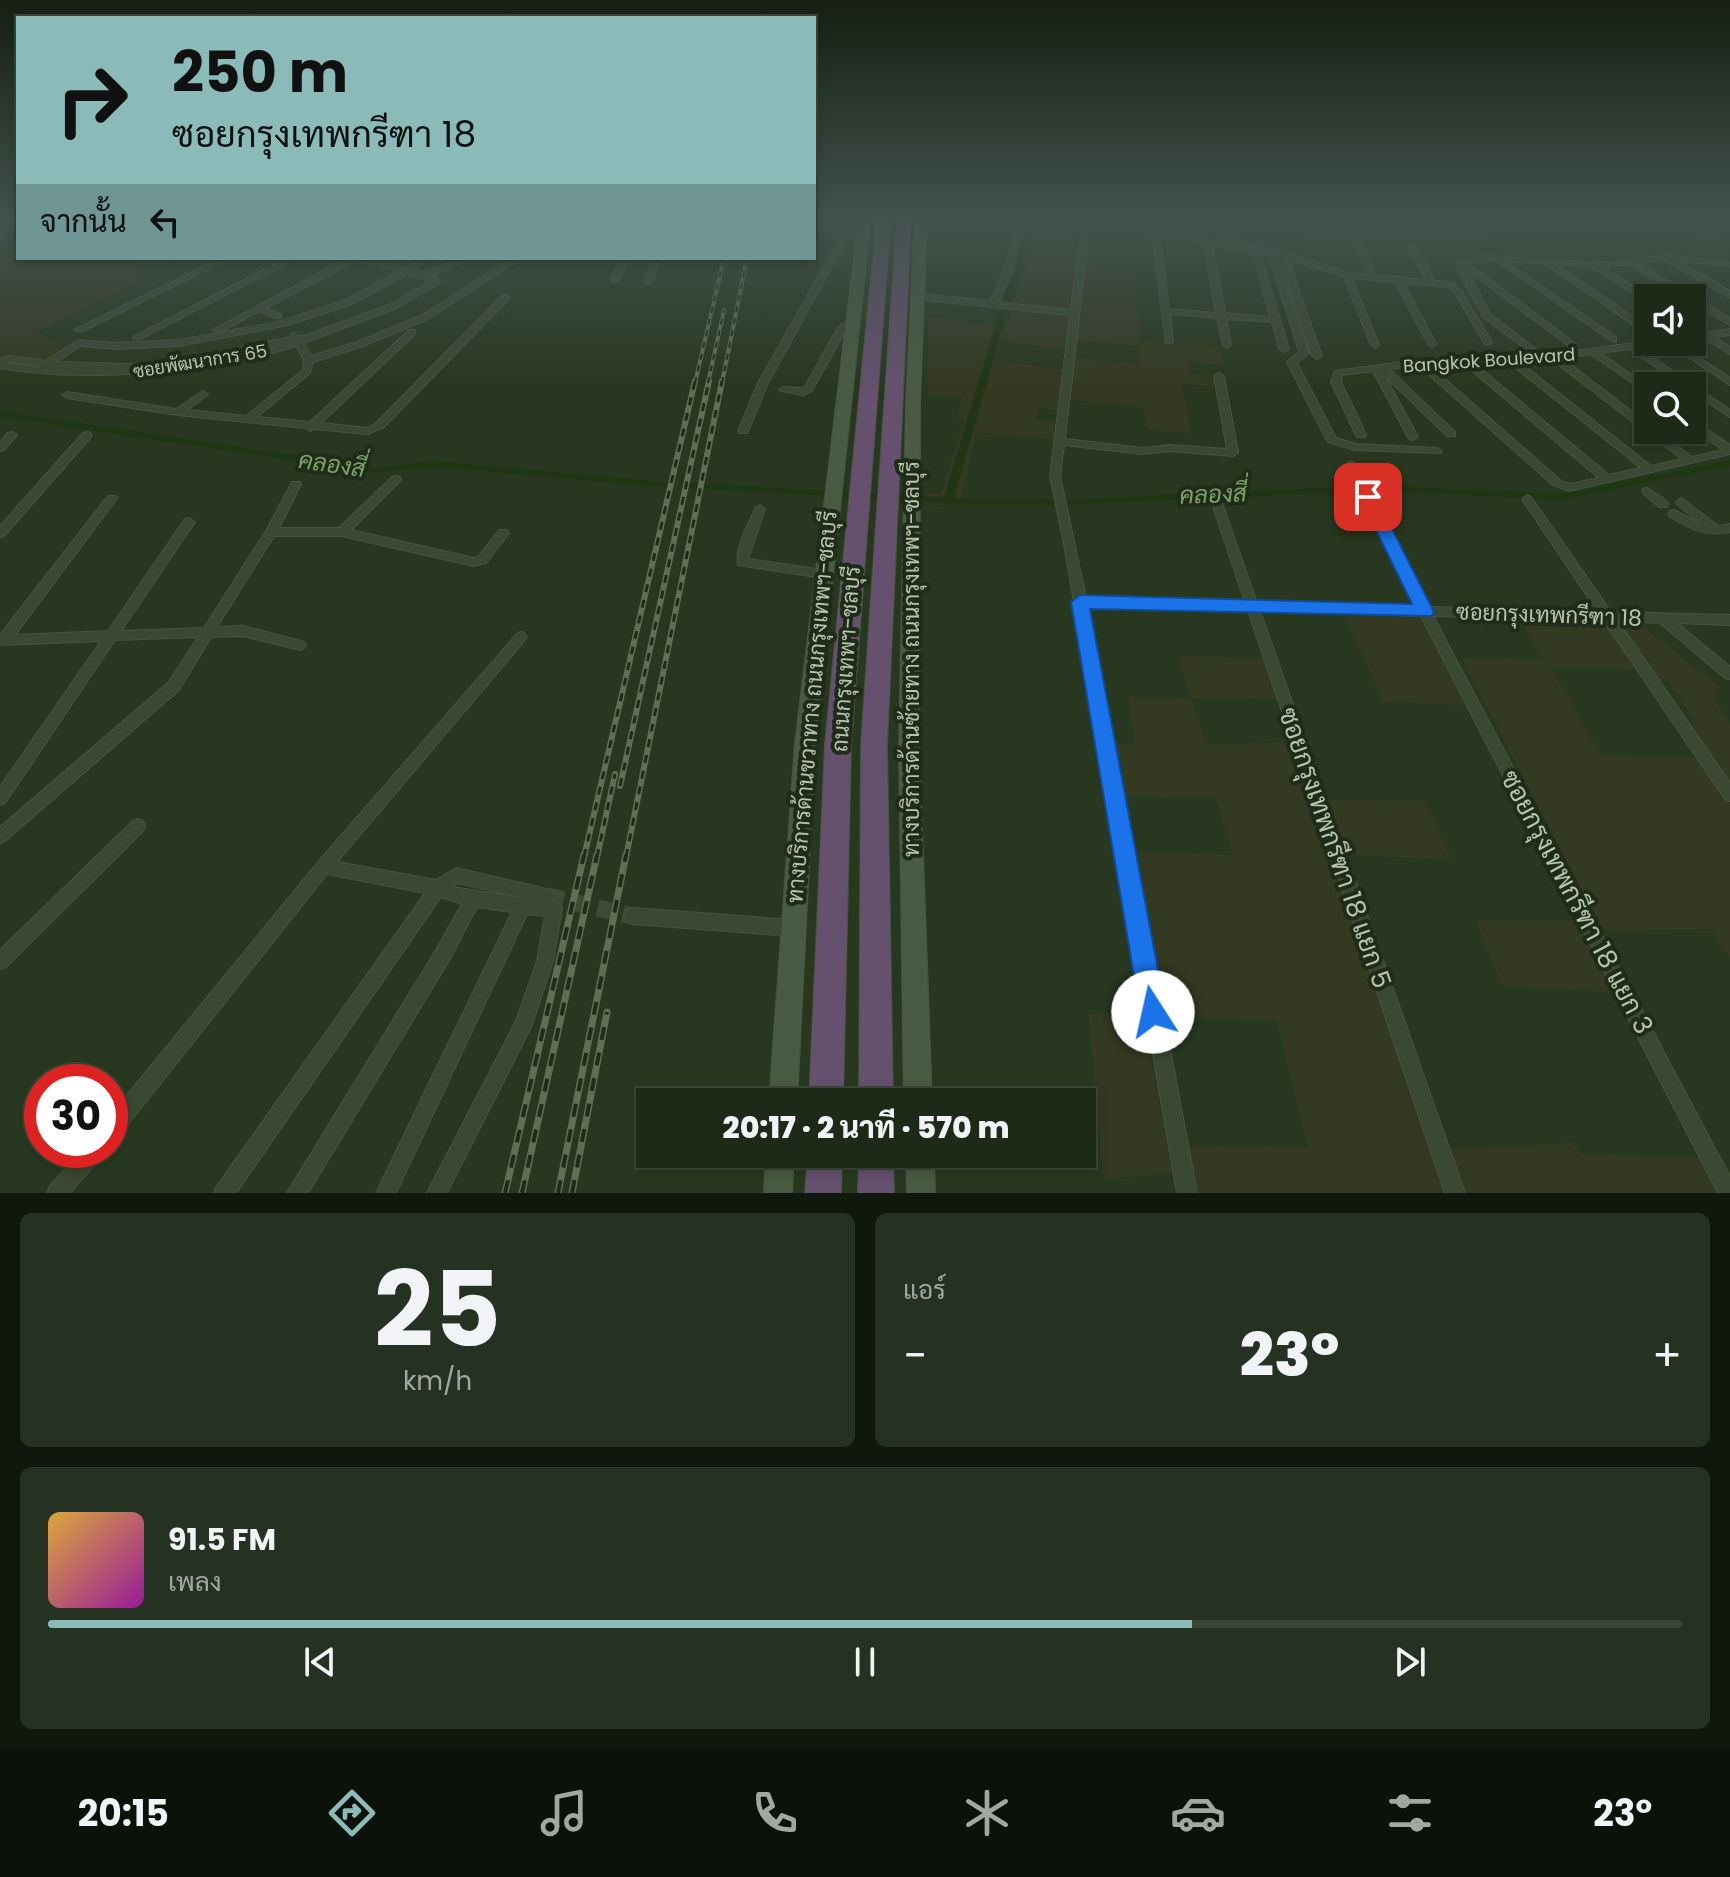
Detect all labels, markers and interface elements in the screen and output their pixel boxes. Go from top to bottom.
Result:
text: 250 m [172,33,348,112]
icon: right [40,48,144,152]
text: ซอยกรุงเทพกรีฑา 18 [172,109,476,160]
text: จากนั้น [40,200,127,243]
icon: left [143,200,187,244]
map controls [1634,284,1706,444]
button: sound [1634,284,1706,356]
street label: ซอยพัฒนาการ 65 [131,338,269,384]
street label: Bangkok Boulevard [1402,342,1576,378]
button: search [1634,372,1706,444]
water label: คลองสี่ [296,439,371,485]
street label: ทางบริการด้านซ้ายทาง ถนนกรุงเทพฯ-ชลบุรี [896,461,927,857]
pin [1334,463,1402,531]
water label: คลองสี่ [1179,472,1250,512]
icon: arrive [1346,475,1390,519]
street label: ทางบริการด้านขวาทาง ถนนกรุงเทพฯ-ชลบุรี [779,509,845,905]
street label: ถนนกรุงเทพฯ-ชลบุรี [824,565,868,753]
street label: ซอยกรุงเทพกรีฑา 18 [1456,596,1642,634]
street label: ซอยกรุงเทพกรีฑา 18 แยก 5 [1270,703,1400,993]
street label: ซอยกรุงเทพกรีฑา 18 แยก 3 [1492,764,1662,1040]
position arrow [1111,970,1195,1054]
speed limit sign: 30 [24,1064,128,1168]
text: 20:17 · 2 นาที · 570 m [723,1106,1009,1149]
text: 25 [374,1237,501,1382]
text: แอร์ [903,1272,946,1308]
text: 23° [1240,1313,1339,1397]
text: − [903,1325,927,1386]
text: + [1652,1325,1682,1386]
text: km/h [403,1363,472,1399]
text: 91.5 FM [168,1518,276,1561]
text: เพลง [168,1564,222,1600]
icon: previous [298,1640,342,1684]
icon: pause [843,1640,887,1684]
icon: next [1388,1640,1432,1684]
icon: directions [324,1785,380,1841]
icon: music [536,1785,592,1841]
icon: phone [747,1785,803,1841]
icon: climate [959,1785,1015,1841]
icon: car [1170,1785,1226,1841]
icon: filters [1382,1785,1438,1841]
text: 20:15 [78,1788,169,1839]
text: 23° [1593,1788,1652,1839]

